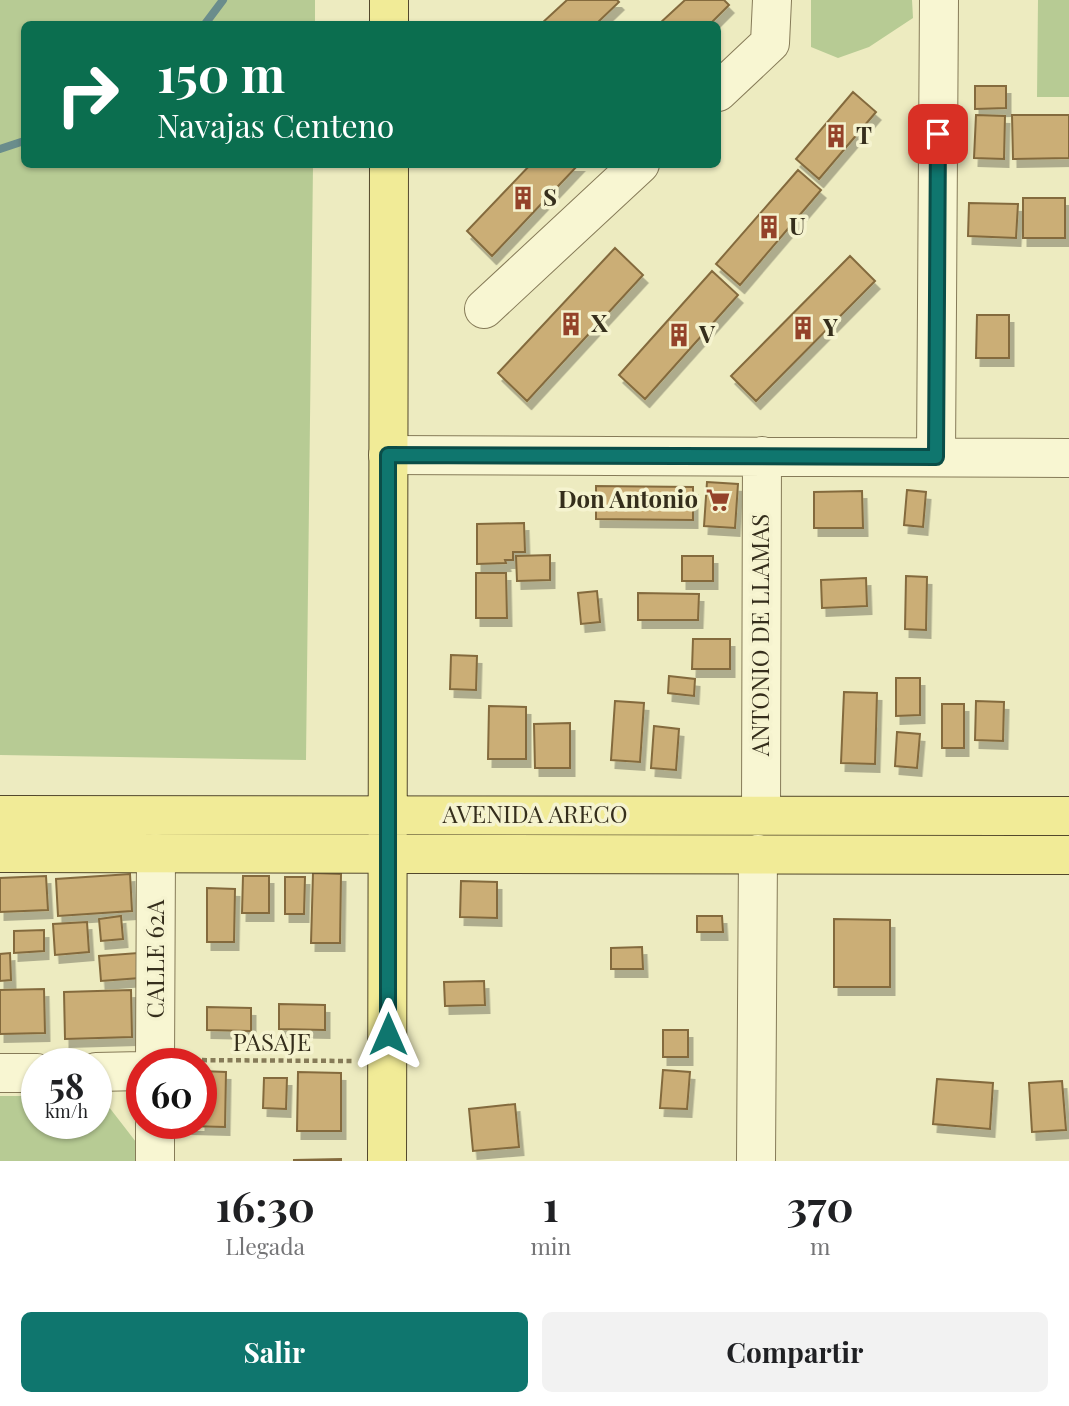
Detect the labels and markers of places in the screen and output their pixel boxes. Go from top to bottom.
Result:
pin [908,104,968,164]
place label: T [856,118,872,150]
building icon: T [822,122,850,150]
place label: S [543,180,557,212]
building icon: S [509,184,537,212]
place label: U [789,209,806,241]
building icon: U [755,213,783,241]
place label: X [591,306,608,338]
building icon: X [557,310,585,338]
place label: Y [822,310,838,342]
building icon: Y [789,314,817,342]
place label: V [698,317,716,349]
building icon: V [665,321,693,349]
place label: Don Antonio [558,482,698,514]
supermarket icon: Don Antonio [704,486,732,514]

